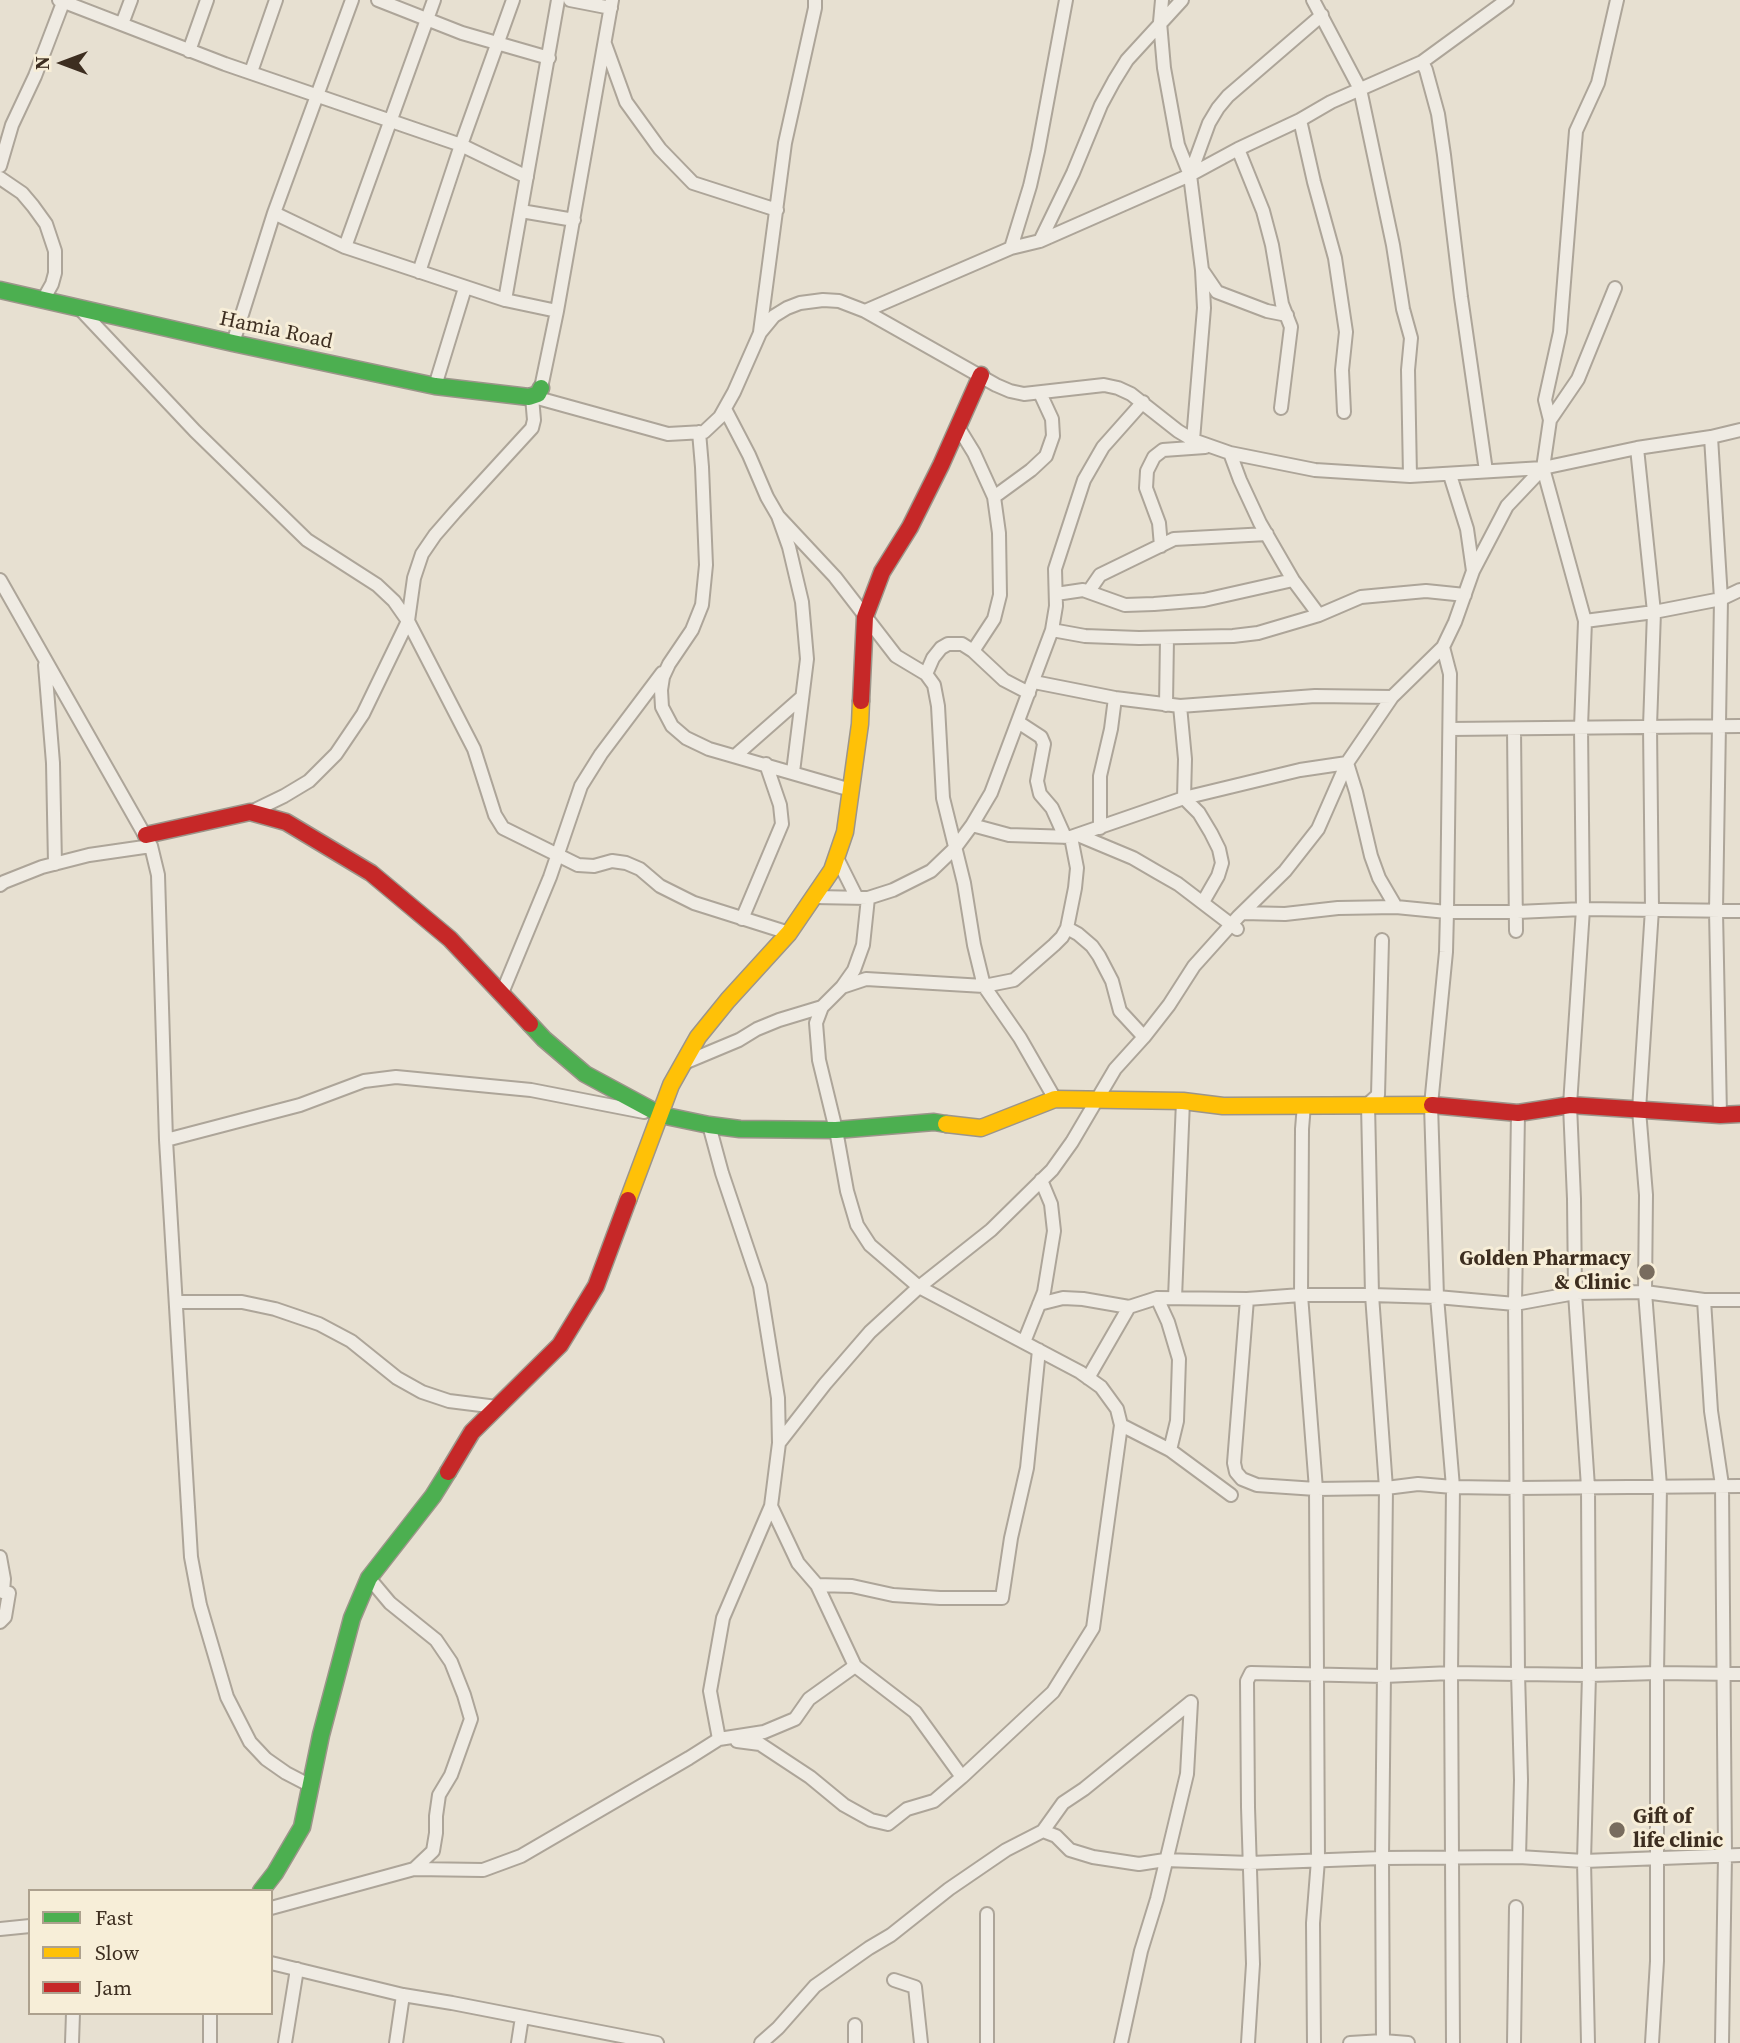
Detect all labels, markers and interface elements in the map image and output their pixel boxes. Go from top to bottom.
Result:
north arrow [28,28,98,98]
text: N [29,56,55,70]
street label: Hamia Road [217,307,335,355]
place label: Golden Pharmacy & Clinic [1459,1247,1631,1297]
marker: Golden Pharmacy & Clinic [1637,1262,1657,1282]
place label: Gift of life clinic [1633,1805,1723,1855]
marker: Gift of life clinic [1607,1820,1627,1840]
legend [28,1889,273,2015]
text: Fast [95,1903,133,1932]
text: Slow [95,1938,139,1967]
text: Jam [95,1973,132,2002]

